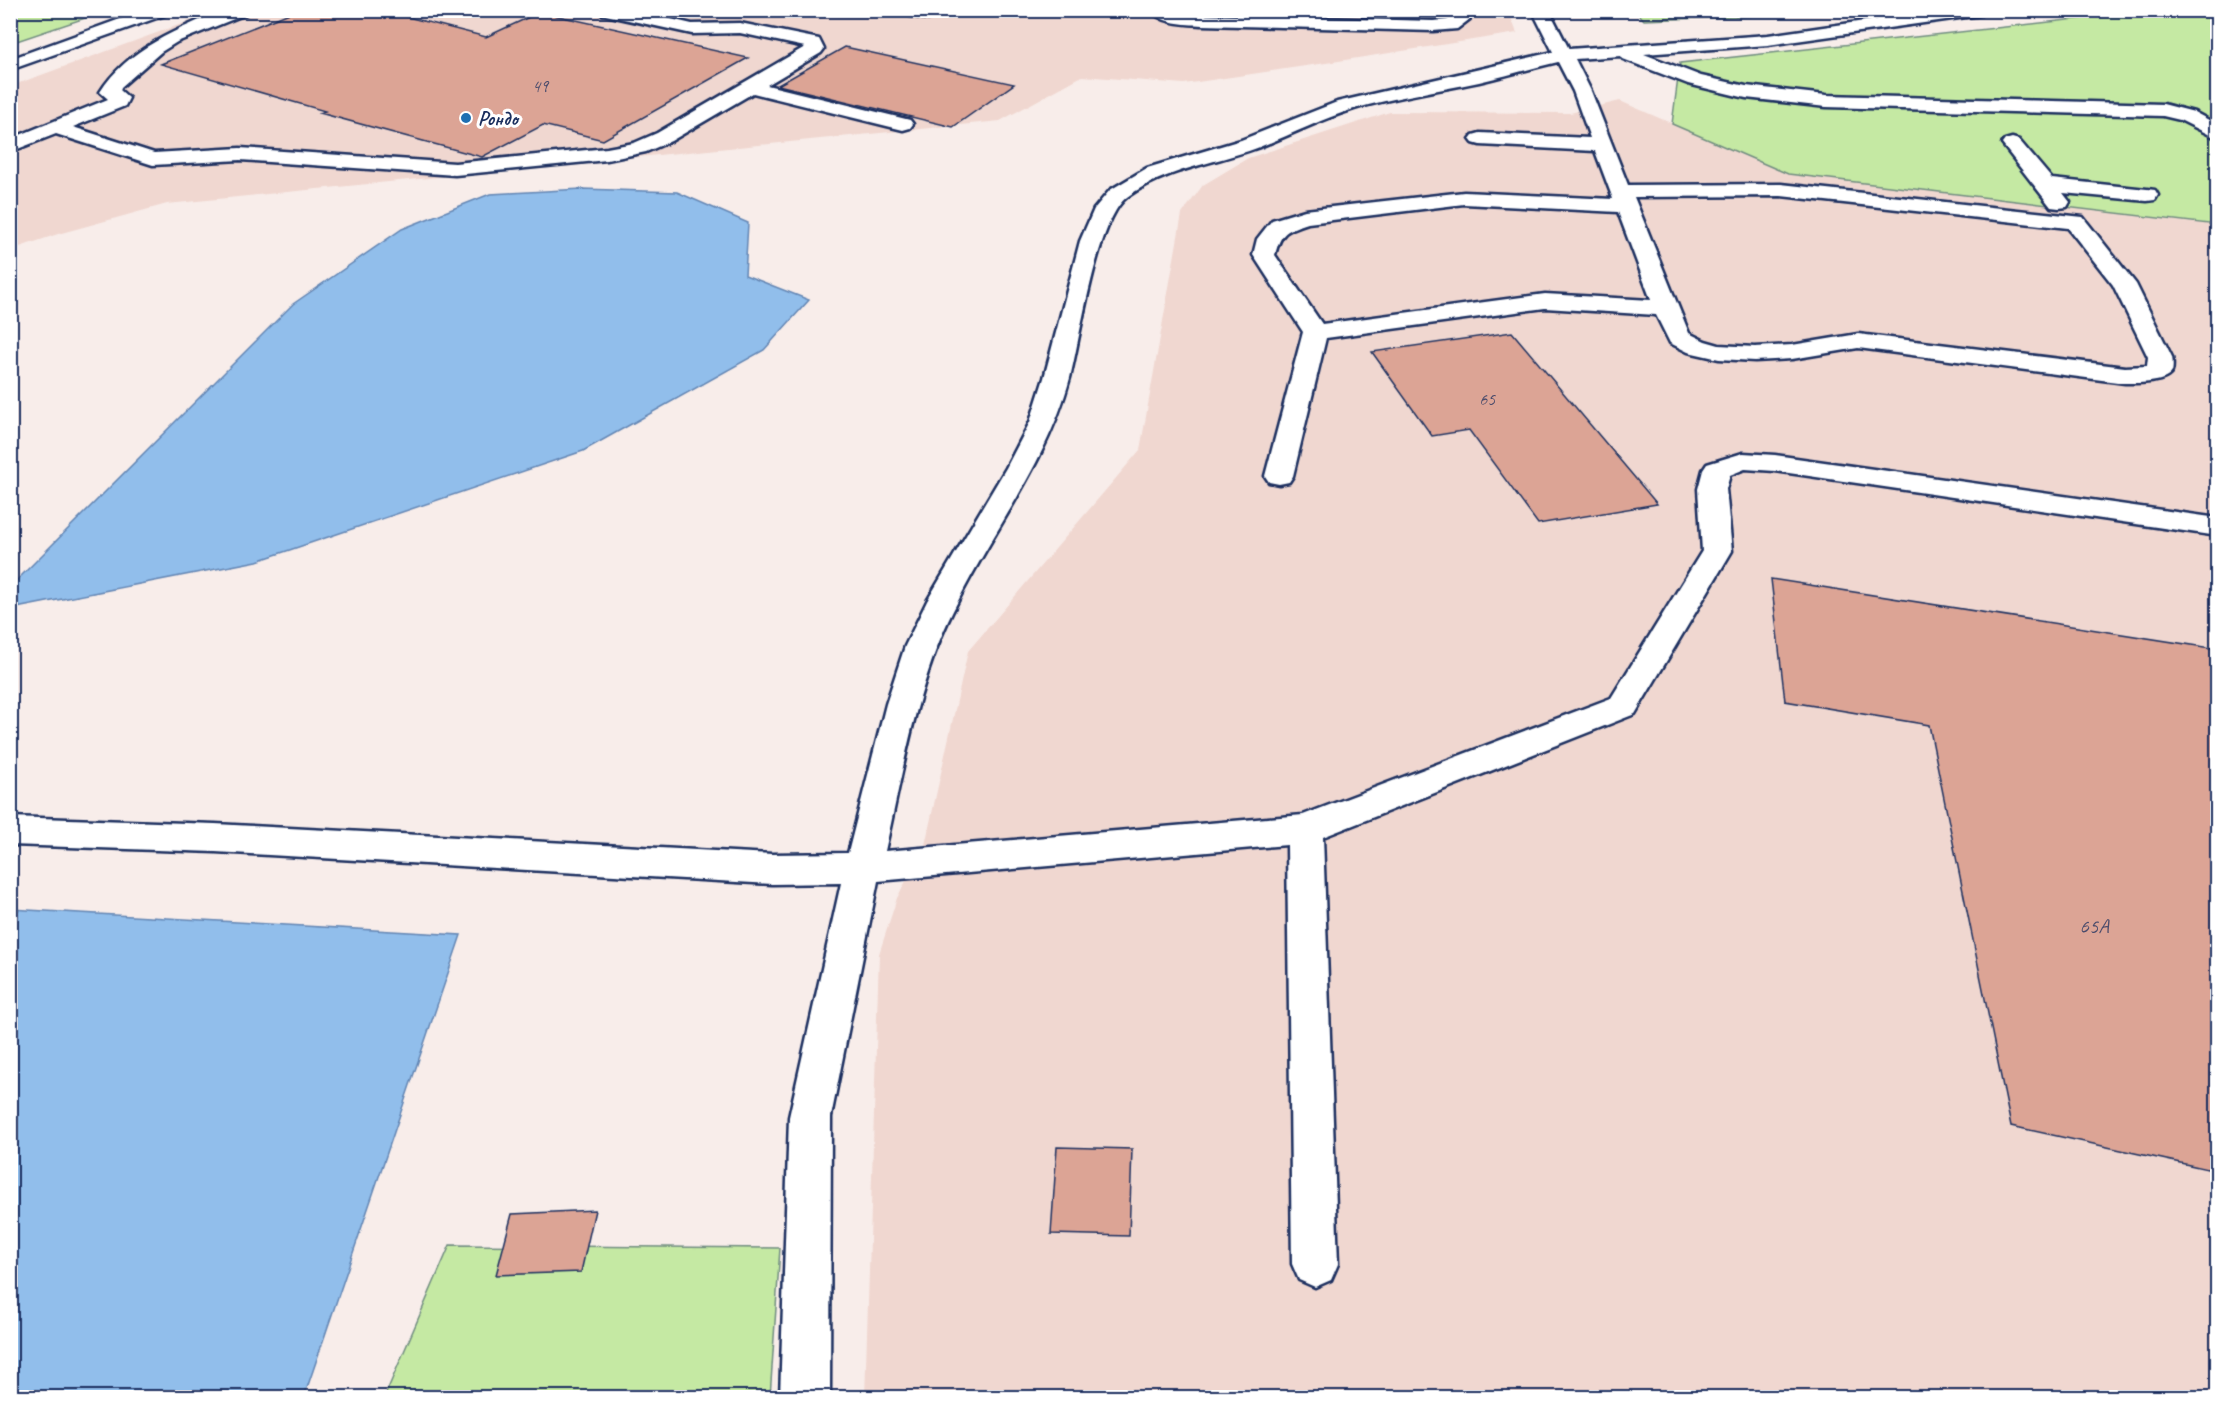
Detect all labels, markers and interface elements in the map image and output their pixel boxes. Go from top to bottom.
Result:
house number: 49 [532,75,550,97]
place label: Рондо [478,106,520,131]
marker: Рондо [459,111,473,125]
house number: 65 [1479,388,1496,410]
house number: 65А [2079,913,2110,939]

